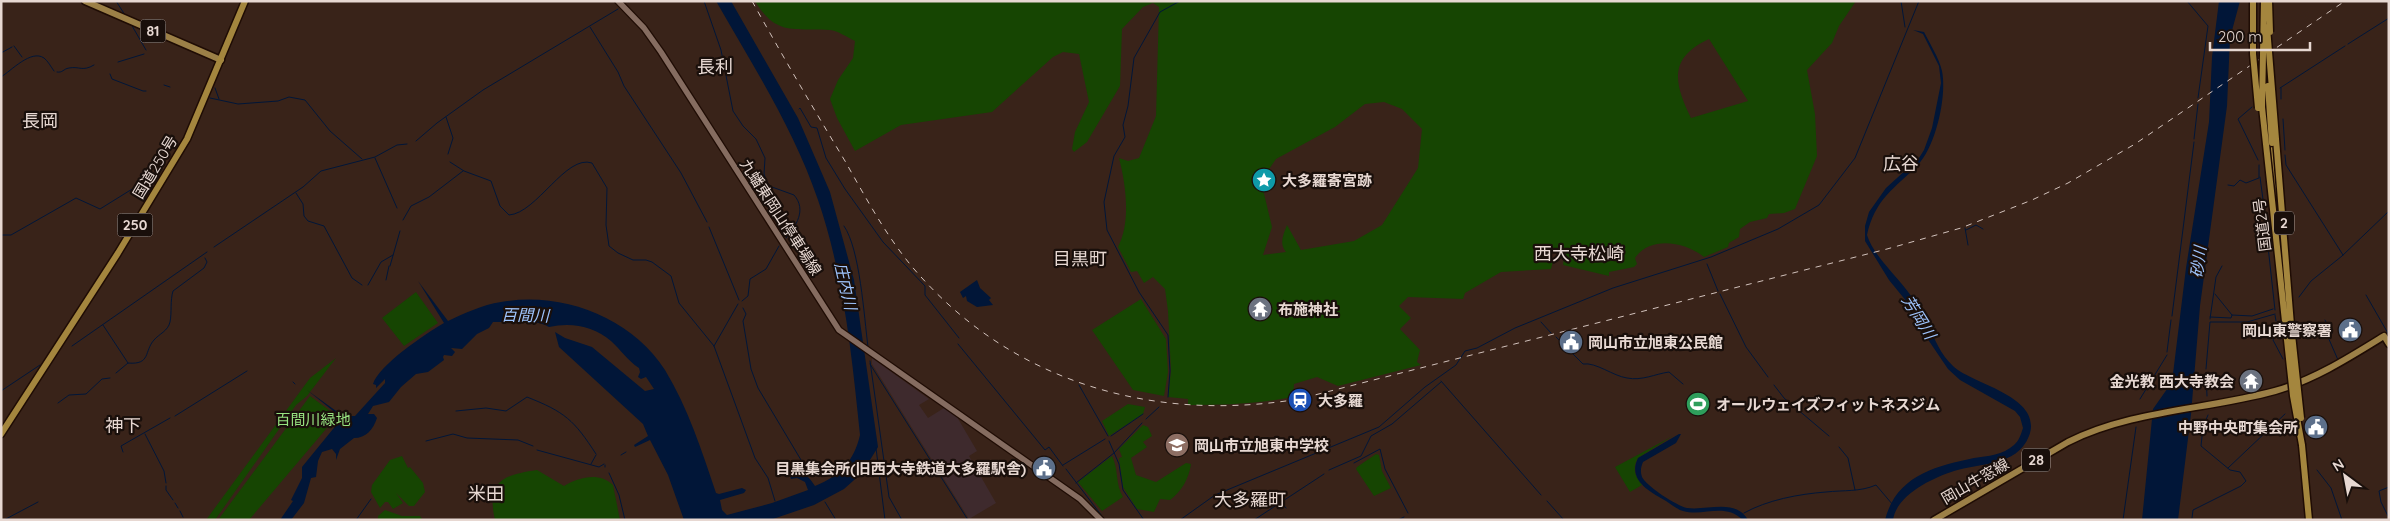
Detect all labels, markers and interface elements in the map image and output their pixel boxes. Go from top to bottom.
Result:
road number: 81 [140,20,166,42]
scale bar [2210,20,2310,52]
text: 200 m [2218,27,2262,46]
district label: 長利 [697,55,733,78]
district label: 長岡 [22,109,58,132]
street label: 国道250号 [129,132,181,202]
district label: 広谷 [1883,152,1919,175]
street label: 九蟠東岡山停車場線 [736,155,826,279]
place icon: 大多羅寄宮跡 [1251,167,1277,193]
place label: 大多羅寄宮跡 [1282,171,1372,190]
street label: 国道2号 [2249,197,2275,253]
road number: 2 [2274,212,2294,234]
road number: 250 [118,214,152,236]
district label: 西大寺松崎 [1534,242,1624,265]
water label: 砂川 [2186,243,2210,279]
district label: 目黒町 [1053,247,1107,270]
water label: 庄内川 [831,260,862,314]
water label: 芳岡川 [1898,291,1941,344]
temple icon: 布施神社 [1247,296,1273,322]
place label: 布施神社 [1278,300,1338,319]
water label: 百間川 [501,305,551,325]
public building icon: 岡山東警察署 [2337,317,2363,343]
place label: 岡山東警察署 [2242,321,2332,340]
public building icon: 岡山市立旭東公民館 [1558,329,1584,355]
place label: 岡山市立旭東公民館 [1588,333,1723,352]
temple icon: 金光教 西大寺教会 [2238,368,2264,394]
place label: 金光教 西大寺教会 [2110,372,2234,391]
station icon: 大多羅 [1287,387,1313,413]
place label: 大多羅 [1318,391,1363,410]
sports icon: オールウェイズフィットネスジム [1685,391,1711,417]
place label: オールウェイズフィットネスジム [1716,395,1940,414]
park label: 百間川緑地 [275,410,351,429]
district label: 神下 [105,414,141,437]
public building icon: 中野中央町集会所 [2303,414,2329,440]
place label: 中野中央町集会所 [2178,418,2298,437]
school or university icon: 岡山市立旭東中学校 [1164,432,1190,458]
place label: 岡山市立旭東中学校 [1194,436,1329,455]
road number: 28 [2022,448,2050,472]
north arrow [2320,451,2370,501]
street label: 岡山牛窓線 [1938,454,2012,508]
public building icon: 目黒集会所(旧西大寺鉄道大多羅駅舎) [1031,455,1057,481]
text: N [2329,455,2347,475]
place label: 目黒集会所(旧西大寺鉄道大多羅駅舎) [775,459,1026,478]
district label: 米田 [468,482,504,505]
district label: 大多羅町 [1214,488,1286,511]

